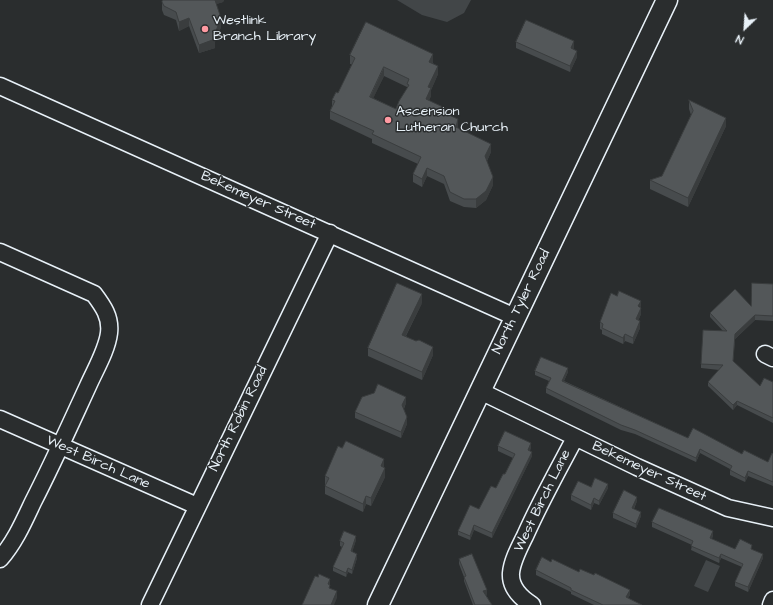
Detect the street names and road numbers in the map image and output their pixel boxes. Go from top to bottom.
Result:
street label: Bekemeyer Street [198,168,318,234]
street label: North Tyler Road [489,247,555,357]
street label: North Robin Road [206,364,272,474]
street label: West Birch Lane [44,433,152,493]
street label: Bekemeyer Street [589,438,709,506]
street label: West Birch Lane [511,447,575,555]

